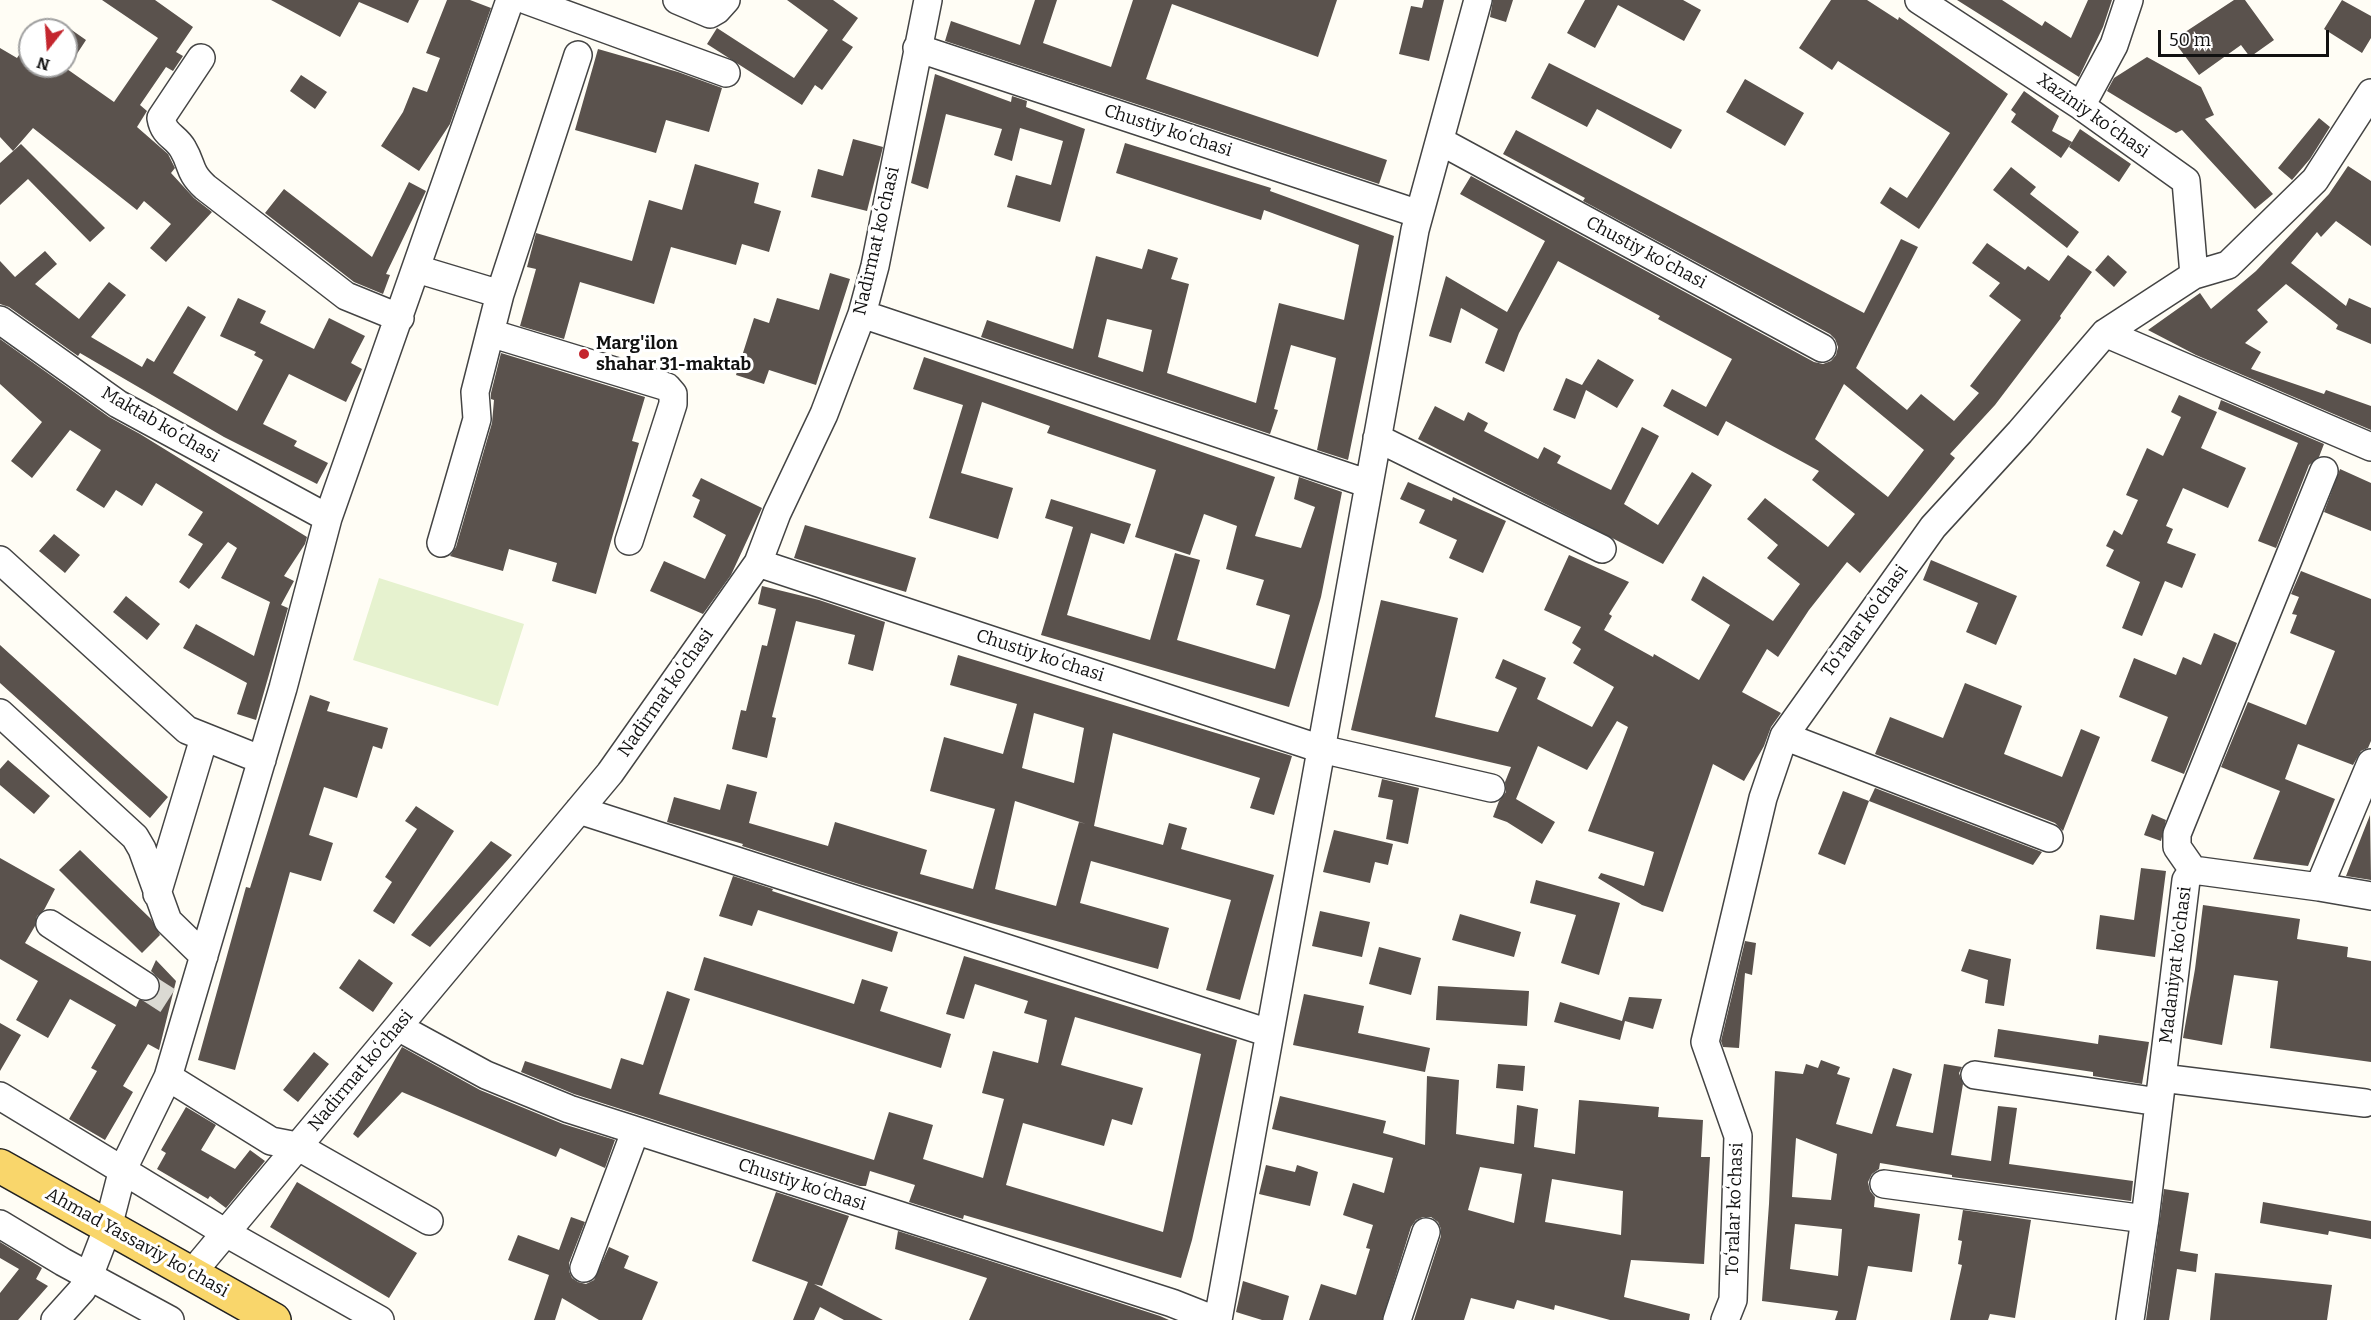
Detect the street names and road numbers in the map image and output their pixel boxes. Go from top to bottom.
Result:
street label: Xaziniy koʻchasi [2033,69,2153,163]
street label: Chustiy koʻchasi [1101,100,1235,162]
street label: Nadirmat koʻchasi [849,165,905,317]
street label: Chustiy koʻchasi [1582,212,1710,294]
street label: Maktab koʻchasi [97,383,223,467]
street label: Toʻralar koʻchasi [1817,561,1913,681]
street label: Nadirmat koʻchasi [614,625,718,761]
street label: Chustiy koʻchasi [973,625,1107,687]
street label: Madaniyat ko'chasi [2156,885,2196,1045]
street label: Nadirmat koʻchasi [304,1006,418,1136]
street label: Toʻralar koʻchasi [1722,1142,1748,1276]
street label: Chustiy koʻchasi [735,1154,869,1216]
street label: Ahmad Yassaviy ko'chasi [42,1184,232,1302]

